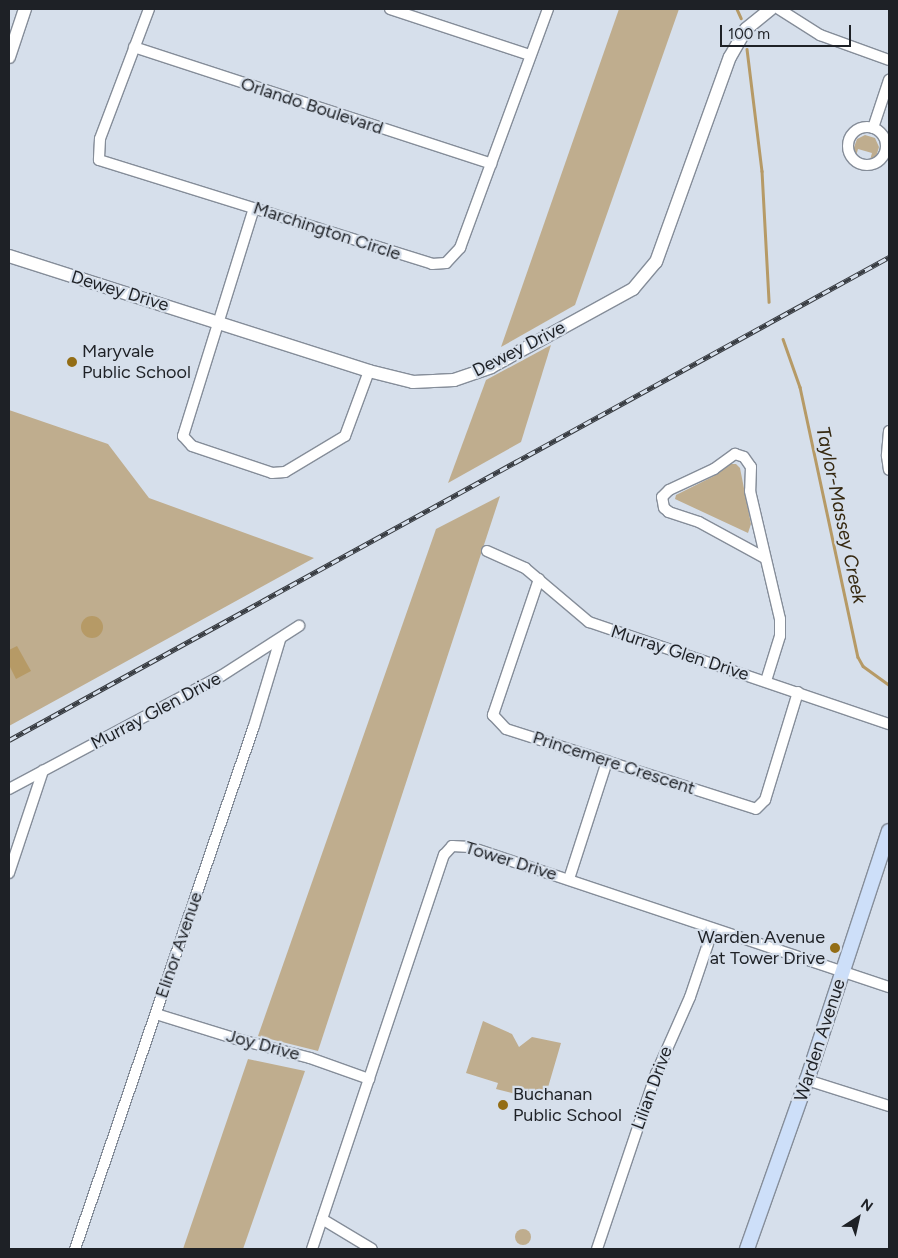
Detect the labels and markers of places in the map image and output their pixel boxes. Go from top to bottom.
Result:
place label: Maryvale Public School [82,341,191,384]
marker: Maryvale Public School [66,356,78,368]
place label: Warden Avenue at Tower Drive [697,927,825,970]
marker: Warden Avenue at Tower Drive [829,942,841,954]
place label: Buchanan Public School [513,1084,622,1126]
marker: Buchanan Public School [497,1099,509,1111]

